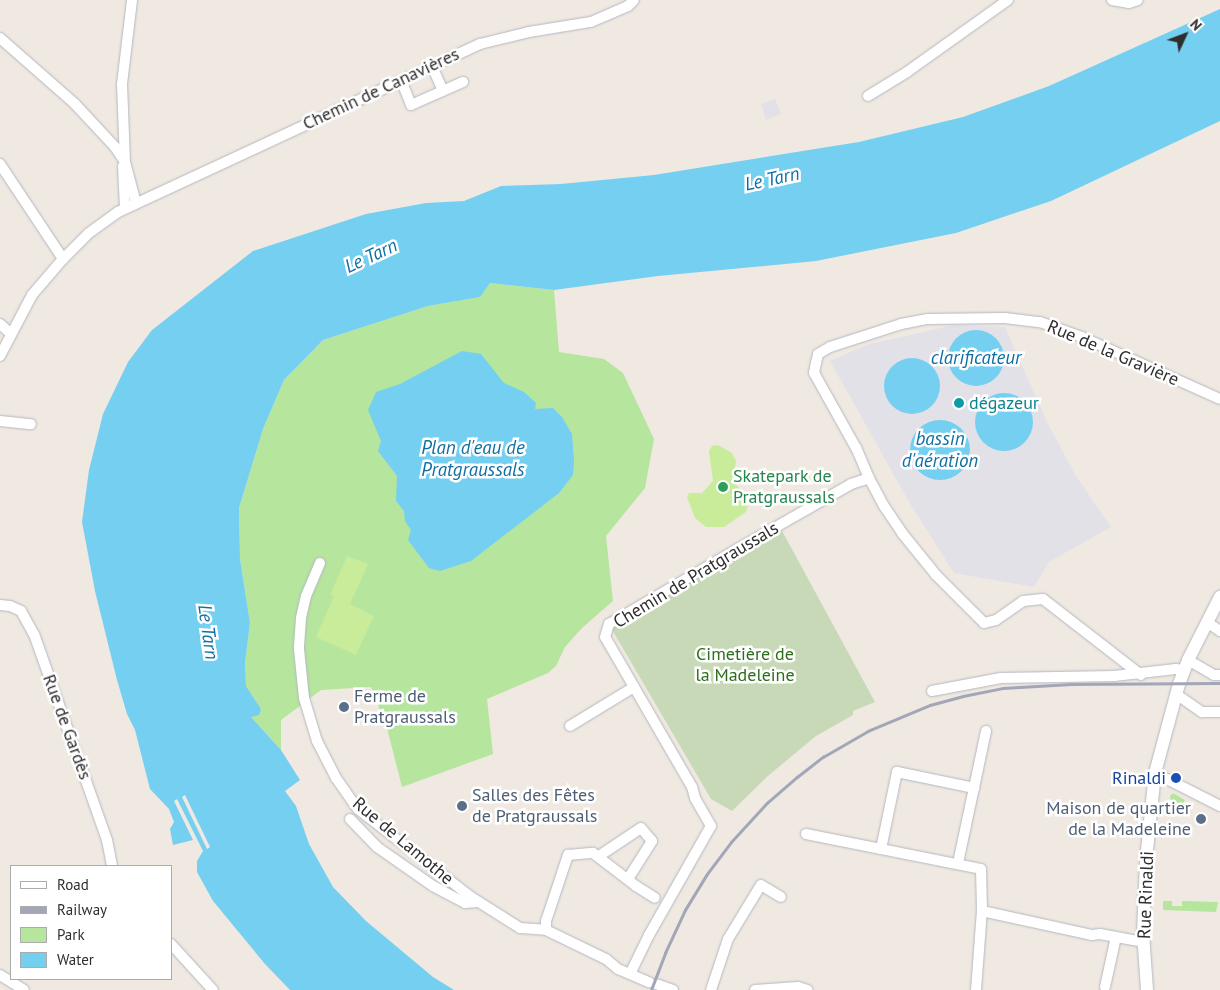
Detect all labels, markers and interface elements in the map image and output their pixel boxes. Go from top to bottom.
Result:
north arrow [1160,10,1210,60]
text: N [1186,15,1206,34]
street label: Chemin de Canavières [299,43,463,135]
water label: Le Tarn [742,162,802,196]
water label: Le Tarn [341,234,401,278]
street label: Rue de la Gravière [1044,316,1182,390]
water label: clarificateur [931,347,1021,369]
place label: dégazeur [969,392,1039,414]
marker: dégazeur [953,397,965,409]
water label: bassin d'aération [902,428,978,472]
water label: Plan d'eau de Pratgraussals [421,437,525,481]
place label: Skatepark de Pratgraussals [733,466,835,508]
marker: Skatepark de Pratgraussals [717,481,729,493]
street label: Chemin de Pratgraussals [610,517,782,633]
water label: Le Tarn [193,603,223,661]
park label: Cimetière de la Madeleine [695,644,795,686]
street label: Rue de Gardès [38,671,96,783]
place label: Ferme de Pratgraussals [354,686,456,729]
marker: Ferme de Pratgraussals [338,701,350,713]
place label: Rinaldi [1112,767,1166,789]
marker: Rinaldi [1170,772,1182,784]
place label: Salles des Fêtes de Pratgraussals [472,785,597,828]
street label: Rue de Lamothe [348,793,458,889]
place label: Maison de quartier de la Madeleine [1046,798,1191,841]
marker: Salles des Fêtes de Pratgraussals [456,800,468,812]
marker: Maison de quartier de la Madeleine [1195,813,1207,825]
street label: Rue Rinaldi [1134,851,1158,939]
legend [10,865,172,980]
text: Road [57,875,89,894]
text: Railway [57,900,107,919]
text: Park [57,925,85,944]
text: Water [57,950,94,969]

